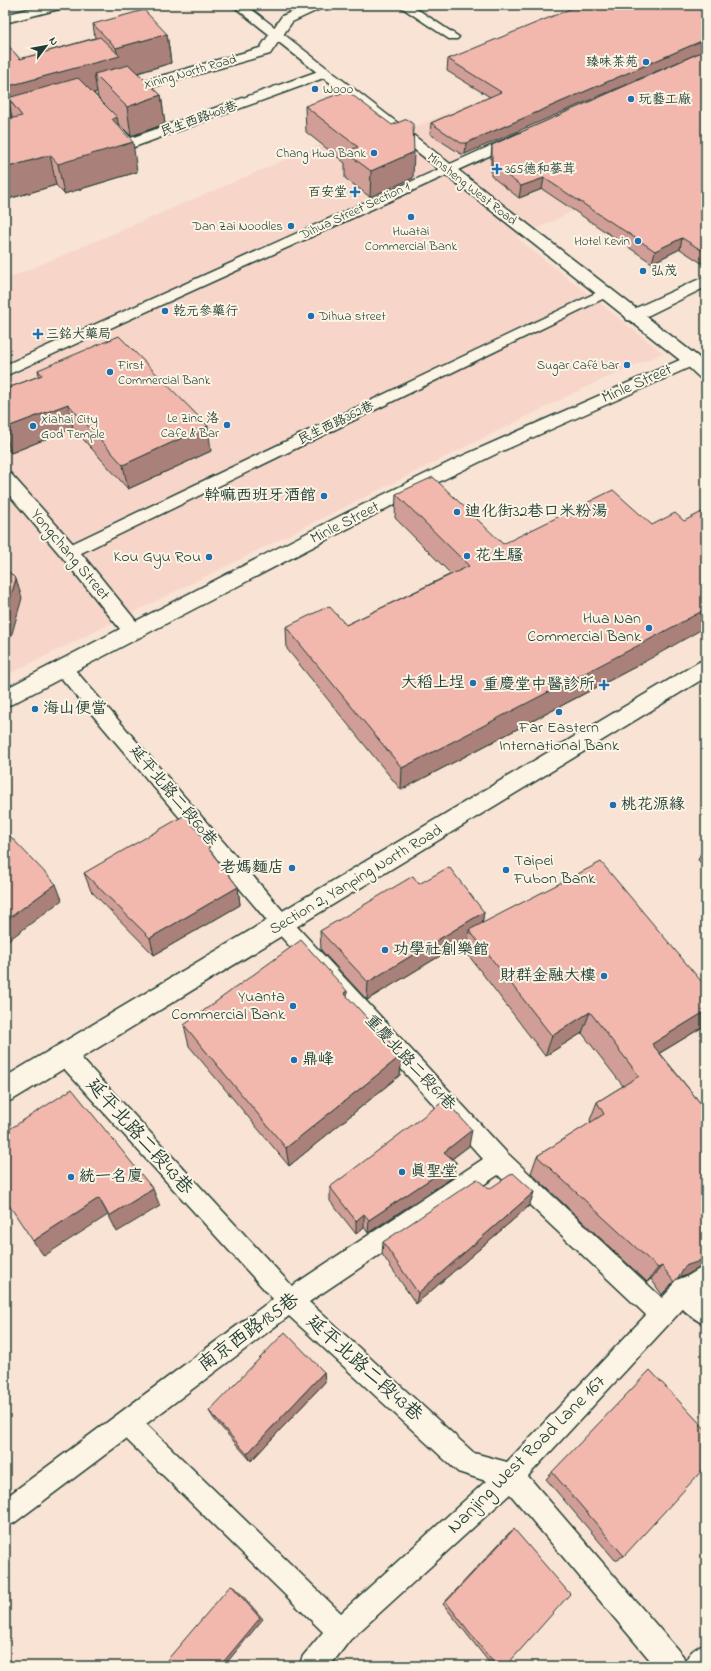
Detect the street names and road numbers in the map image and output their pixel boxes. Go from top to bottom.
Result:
street label: Xining North Road [141,49,240,95]
street label: 民生西路408巷 [158,96,240,142]
street label: Minsheng West Road [423,148,521,231]
street label: Dihua Street Section 1 [296,177,413,245]
street label: Minle Street [598,358,677,410]
street label: 民生西路362巷 [295,396,377,450]
street label: Minle Street [306,495,384,551]
street label: Yongchang Street [24,504,116,606]
street label: 延平北路二段60巷 [123,740,223,852]
street label: Section 2, Yanping North Road [265,819,447,941]
street label: 重慶北路二段61巷 [359,1009,461,1117]
street label: 延平北路二段43巷 [79,1073,199,1201]
street label: 南京西路185巷 [193,1287,305,1379]
street label: 延平北路二段43巷 [300,1309,428,1429]
street label: Nanjing West Road Lane 167 [442,1369,614,1542]

